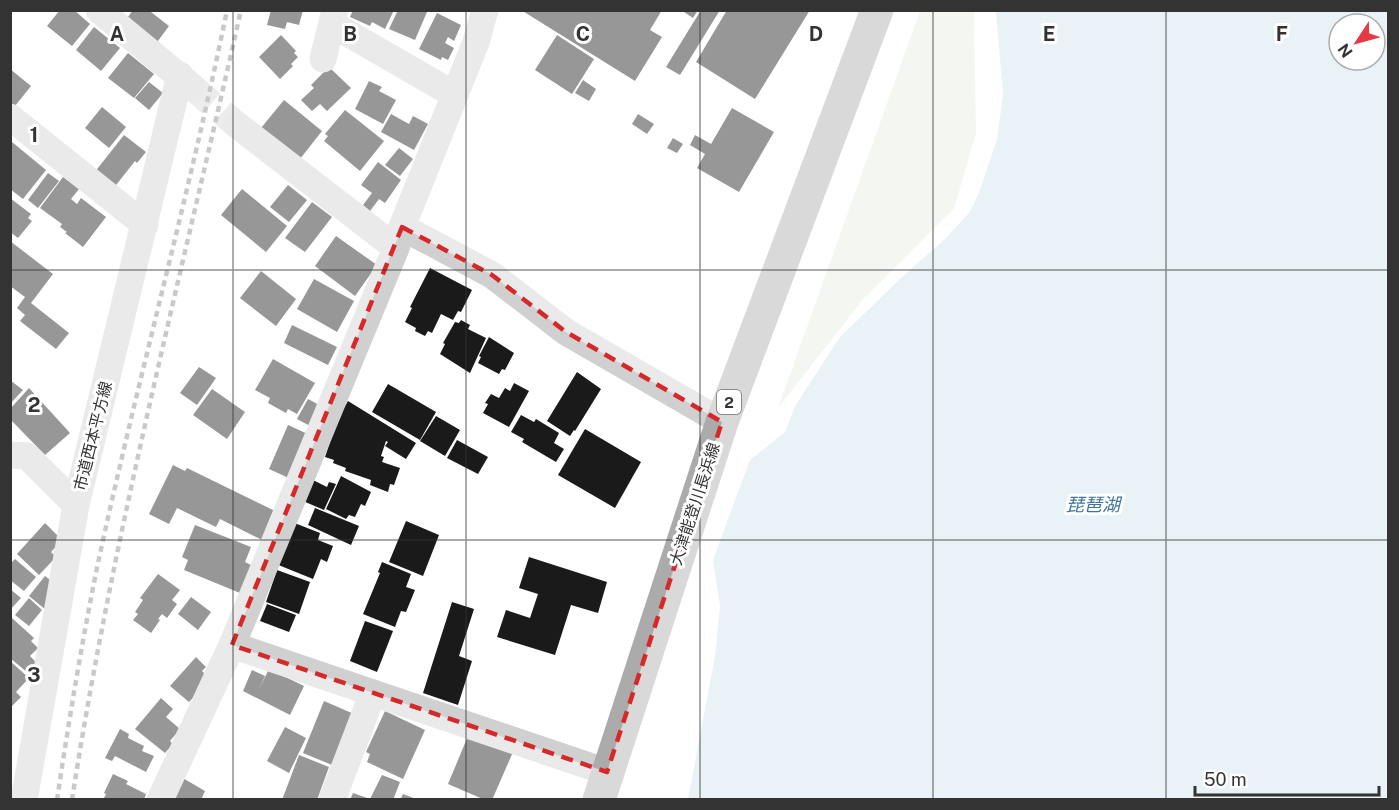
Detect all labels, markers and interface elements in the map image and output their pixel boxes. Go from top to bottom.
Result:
north arrow [1327,12,1387,72]
text: A [110,22,124,46]
text: B [343,22,357,46]
text: C [576,22,590,46]
text: D [809,22,823,46]
text: E [1043,22,1055,46]
text: F [1276,22,1288,46]
text: N [1334,40,1357,61]
text: 1 [30,123,38,147]
street label: 市道西本平方線 [70,379,116,493]
road number: 2 [717,390,741,414]
text: 2 [28,393,40,417]
street label: 大津能登川長浜線 [666,440,724,568]
water label: 琵琶湖 [1066,494,1123,515]
text: 3 [27,663,41,687]
scale bar [1195,759,1380,797]
text: 50 m [1204,769,1247,790]

